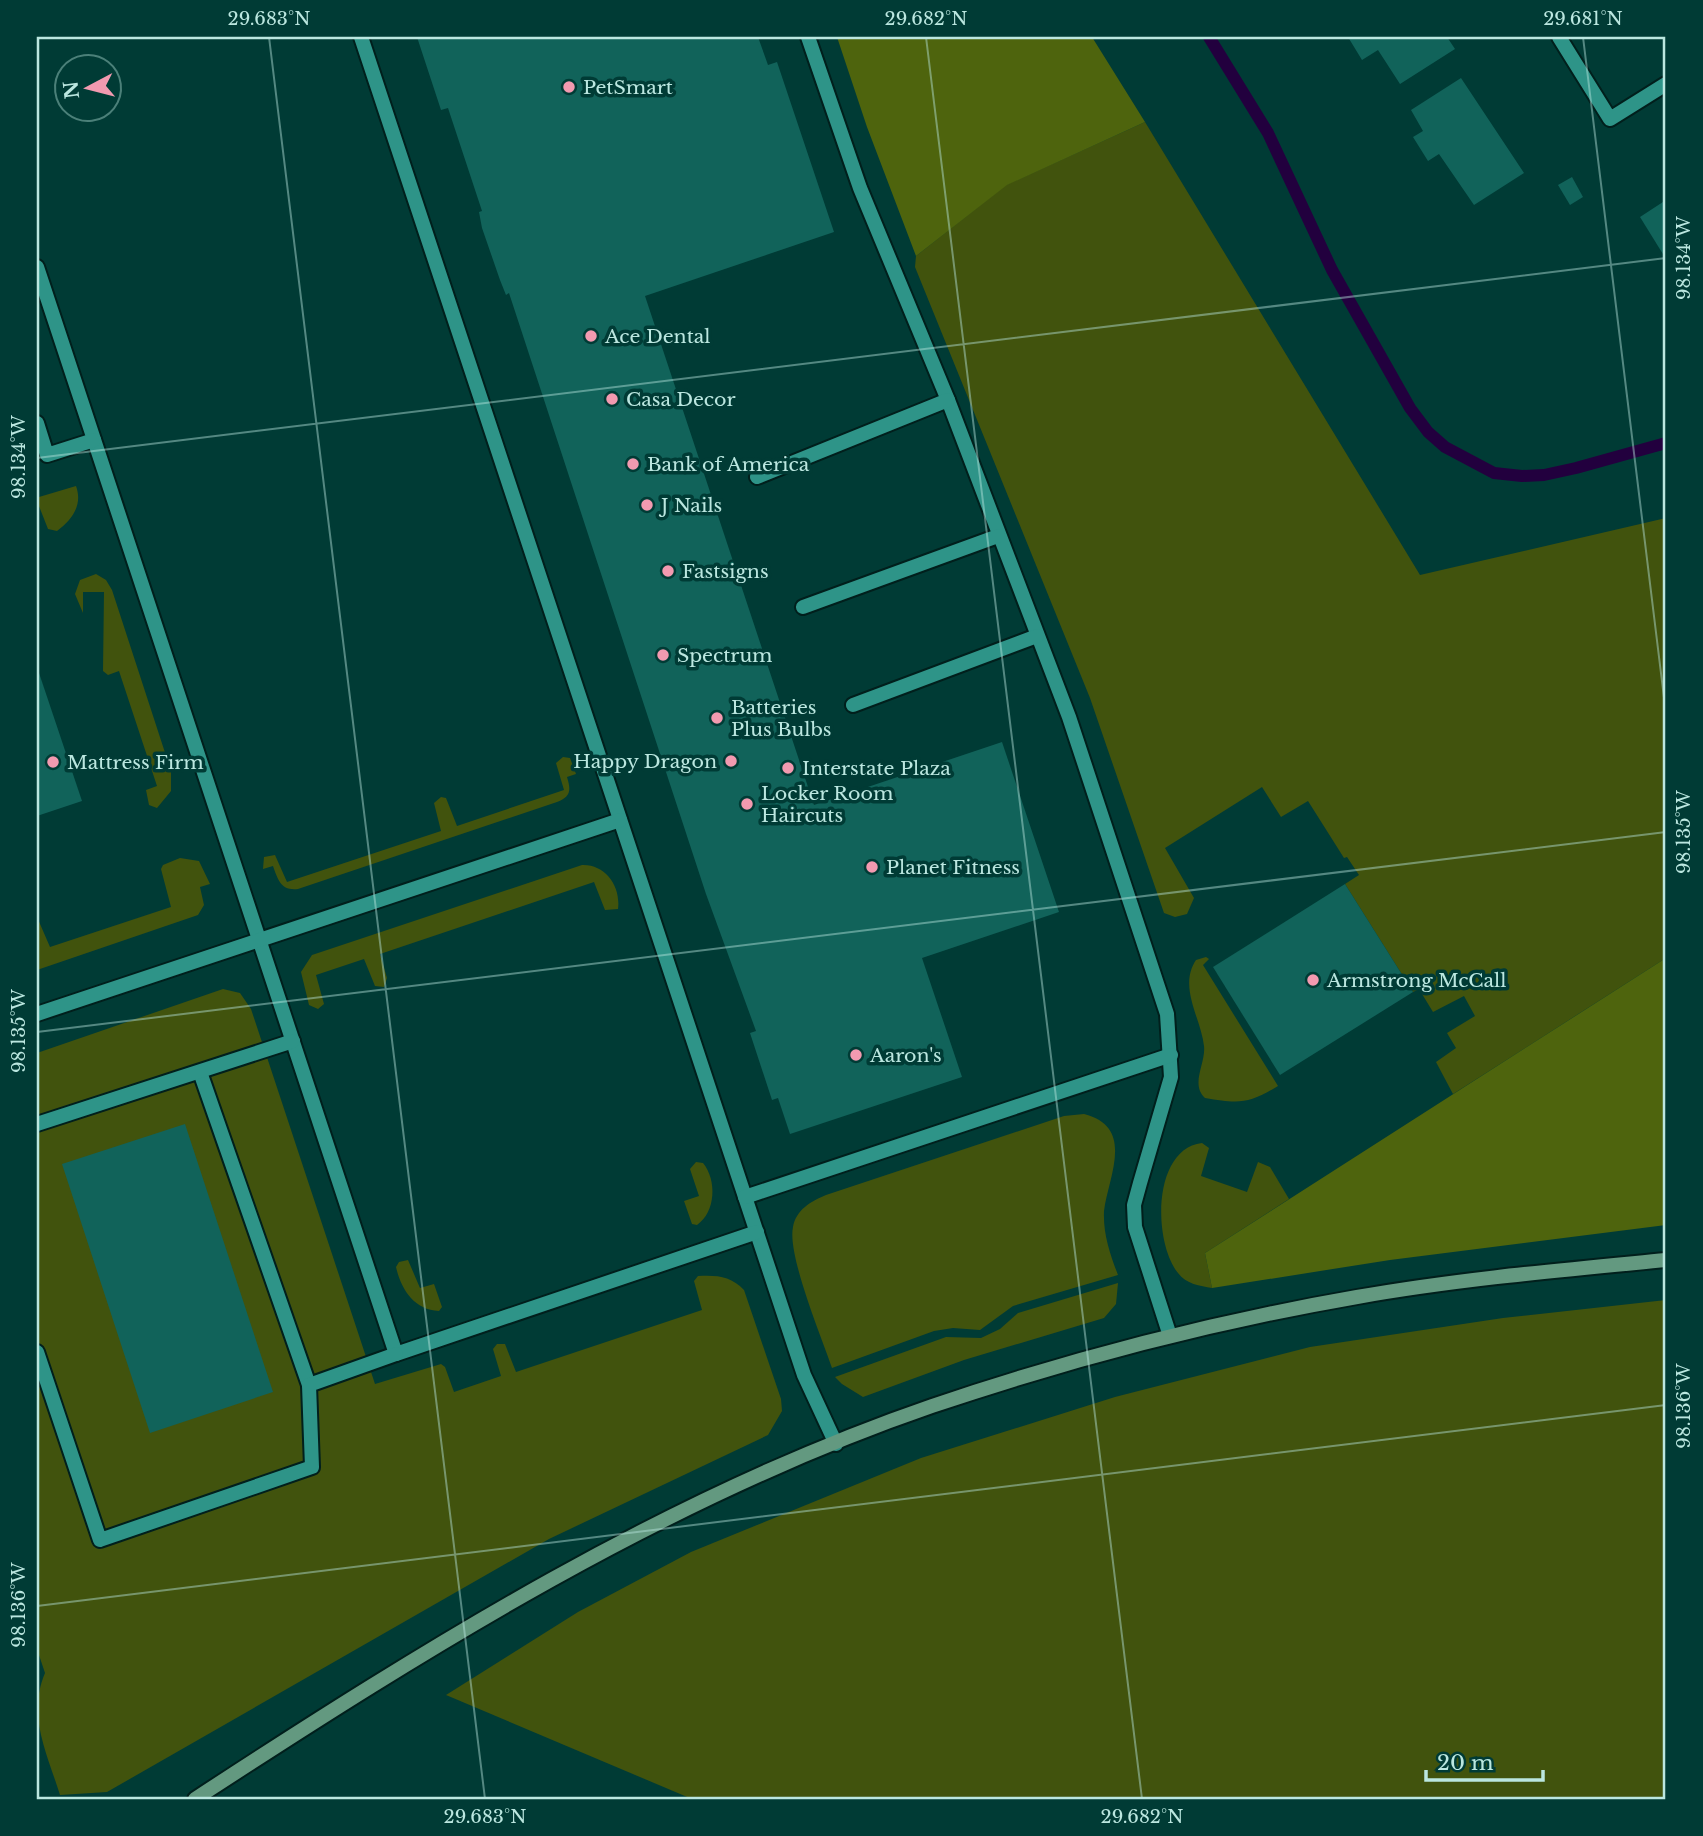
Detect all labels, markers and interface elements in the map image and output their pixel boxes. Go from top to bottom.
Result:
text: 29.683°N [228,8,310,30]
text: 29.682°N [885,8,967,30]
text: 29.681°N [1543,8,1623,30]
north arrow [52,52,122,122]
place label: PetSmart [583,76,674,99]
marker: PetSmart [561,79,577,95]
text: N [59,80,84,100]
text: 98.134°W [1673,215,1695,300]
place label: Ace Dental [604,325,711,348]
marker: Ace Dental [583,328,599,344]
place label: Casa Decor [626,388,736,411]
marker: Casa Decor [604,391,620,407]
text: 98.134°W [8,414,30,499]
place label: Bank of America [647,453,810,476]
marker: Bank of America [625,456,641,472]
place label: J Nails [658,494,722,517]
marker: J Nails [639,497,655,513]
place label: Fastsigns [682,560,769,583]
marker: Fastsigns [660,563,676,579]
place label: Spectrum [677,644,773,667]
marker: Spectrum [655,647,671,663]
place label: Batteries Plus Bulbs [731,696,831,741]
marker: Batteries Plus Bulbs [709,710,725,726]
place label: Happy Dragon [573,750,717,773]
place label: Mattress Firm [67,751,204,774]
marker: Happy Dragon [723,753,739,769]
marker: Mattress Firm [45,754,61,770]
place label: Interstate Plaza [802,757,951,780]
marker: Interstate Plaza [780,760,796,776]
place label: Locker Room Haircuts [761,782,893,827]
text: 98.135°W [1673,789,1695,874]
marker: Locker Room Haircuts [739,796,755,812]
place label: Planet Fitness [886,856,1020,879]
marker: Planet Fitness [864,859,880,875]
place label: Armstrong McCall [1326,969,1506,992]
marker: Armstrong McCall [1305,972,1321,988]
text: 98.135°W [8,988,30,1073]
place label: Aaron's [869,1044,942,1067]
marker: Aaron's [848,1047,864,1063]
text: 98.136°W [1673,1363,1695,1449]
text: 98.136°W [8,1562,30,1648]
scale bar [1426,1738,1544,1782]
text: 20 m [1437,1750,1494,1776]
text: 29.683°N [444,1806,526,1828]
text: 29.682°N [1101,1806,1183,1828]

